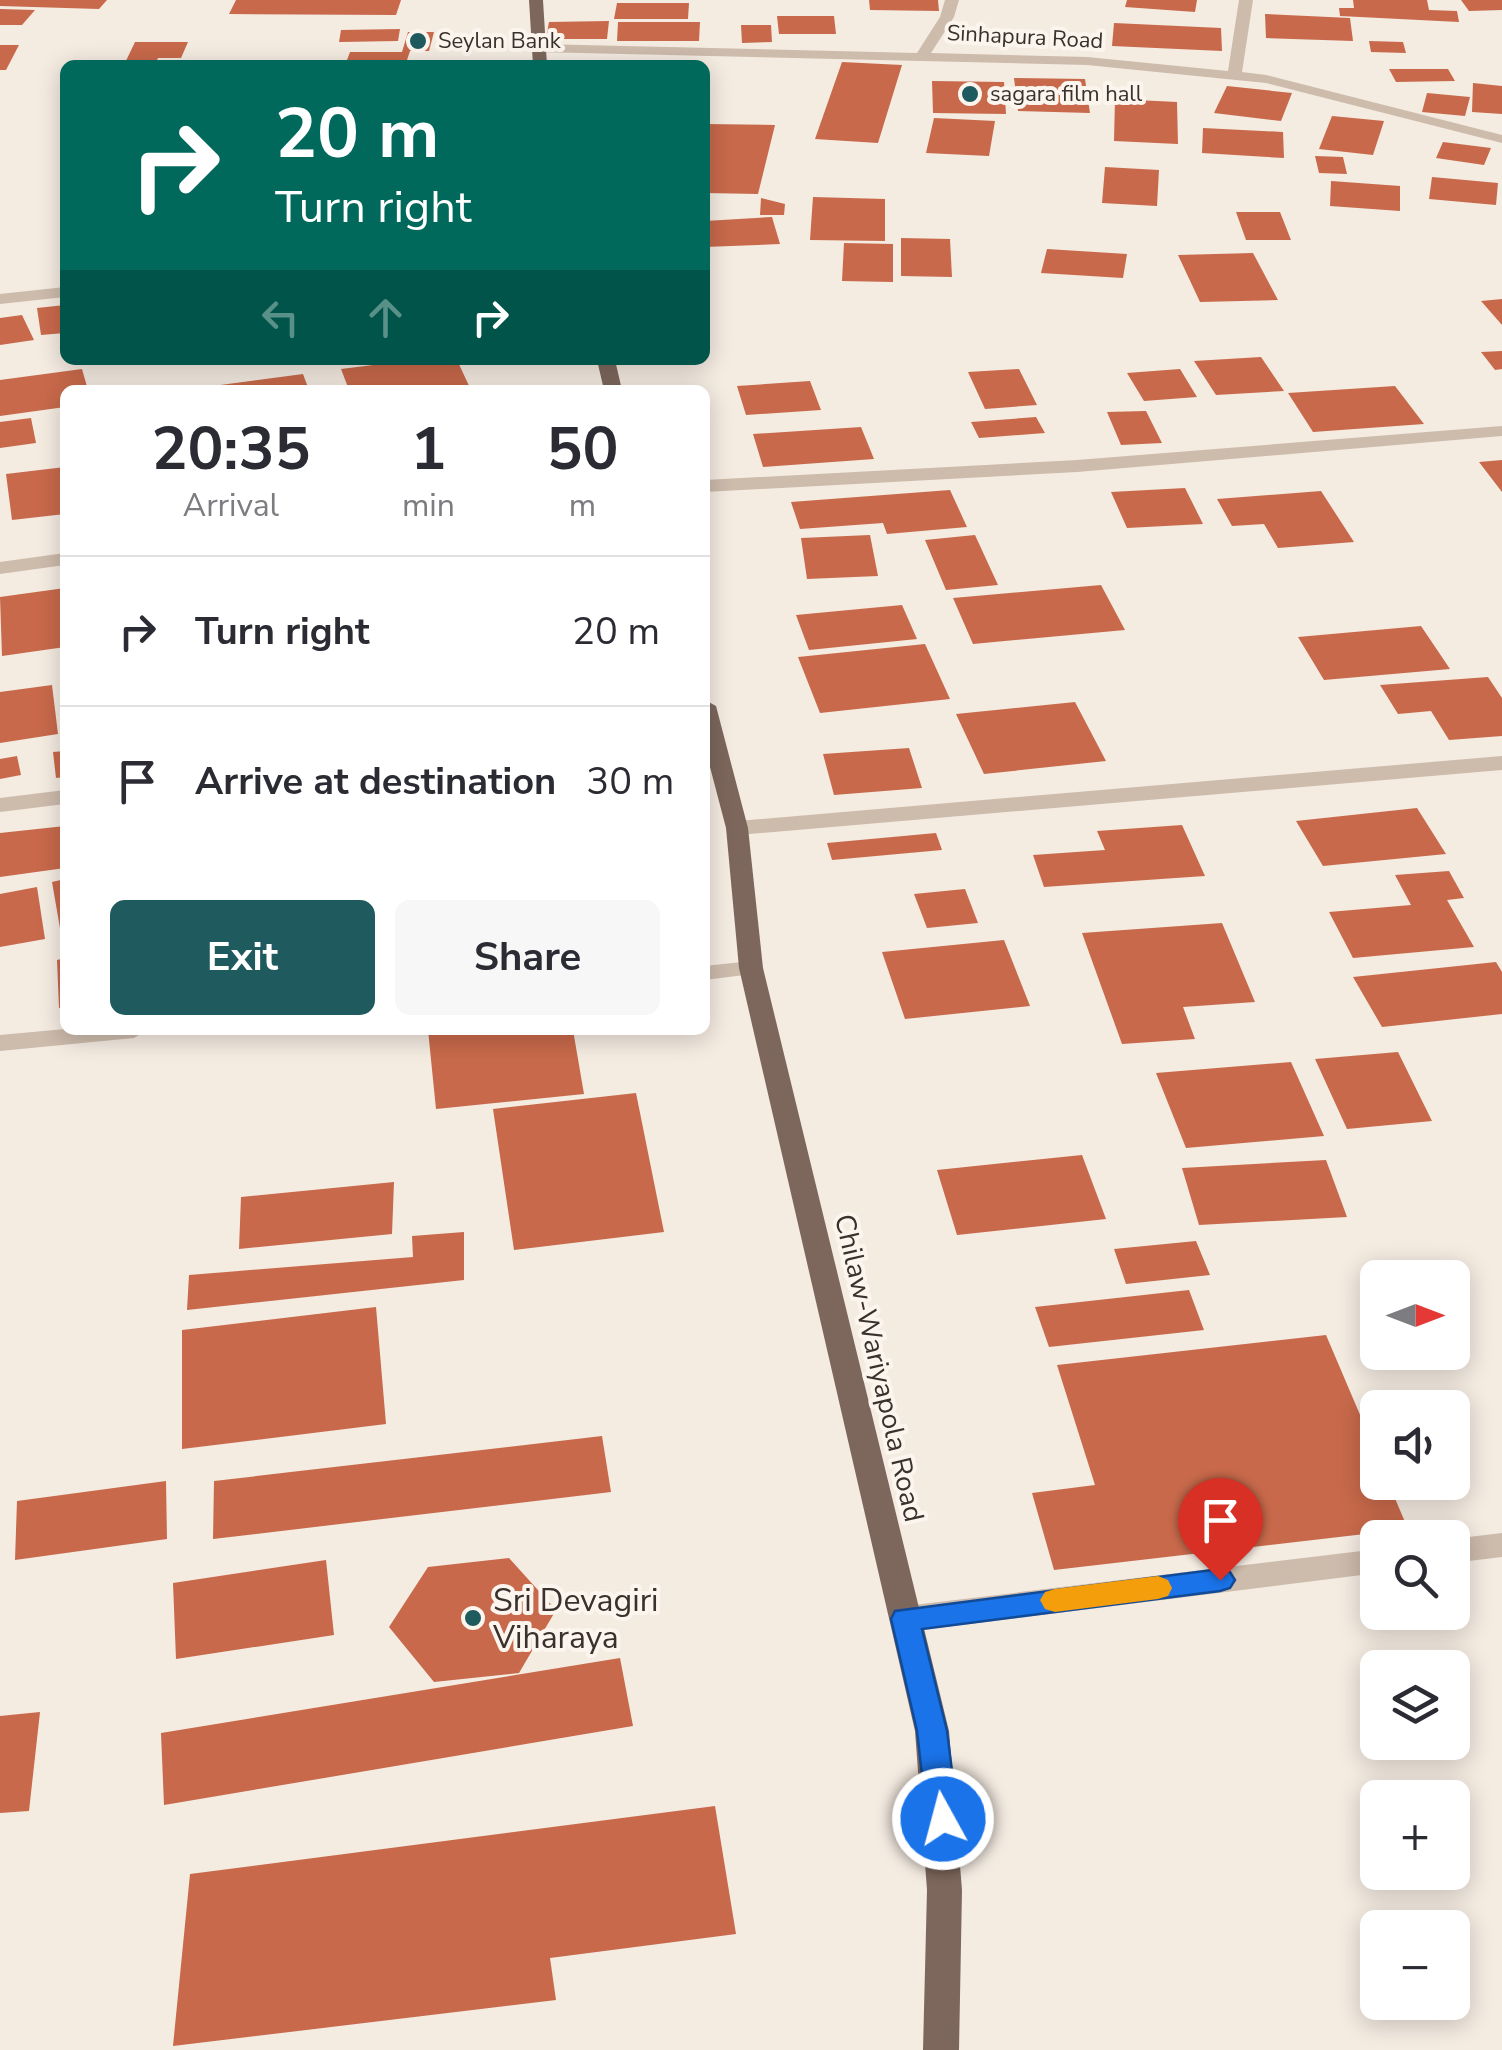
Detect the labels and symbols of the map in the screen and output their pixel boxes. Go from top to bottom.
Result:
street label: Sinhapura Road [946,18,1104,56]
place label: Seylan Bank [438,26,562,56]
marker: Seylan Bank [407,30,429,52]
place label: sagara film hall [990,79,1143,109]
marker: sagara film hall [959,83,981,105]
street label: Chilaw-Wariyapola Road [825,1210,933,1526]
north arrow [1360,1260,1470,1370]
pin [1178,1478,1263,1581]
place label: Sri Devagiri Viharaya [492,1579,659,1659]
marker: Sri Devagiri Viharaya [462,1607,484,1629]
position arrow [891,1767,995,1871]

